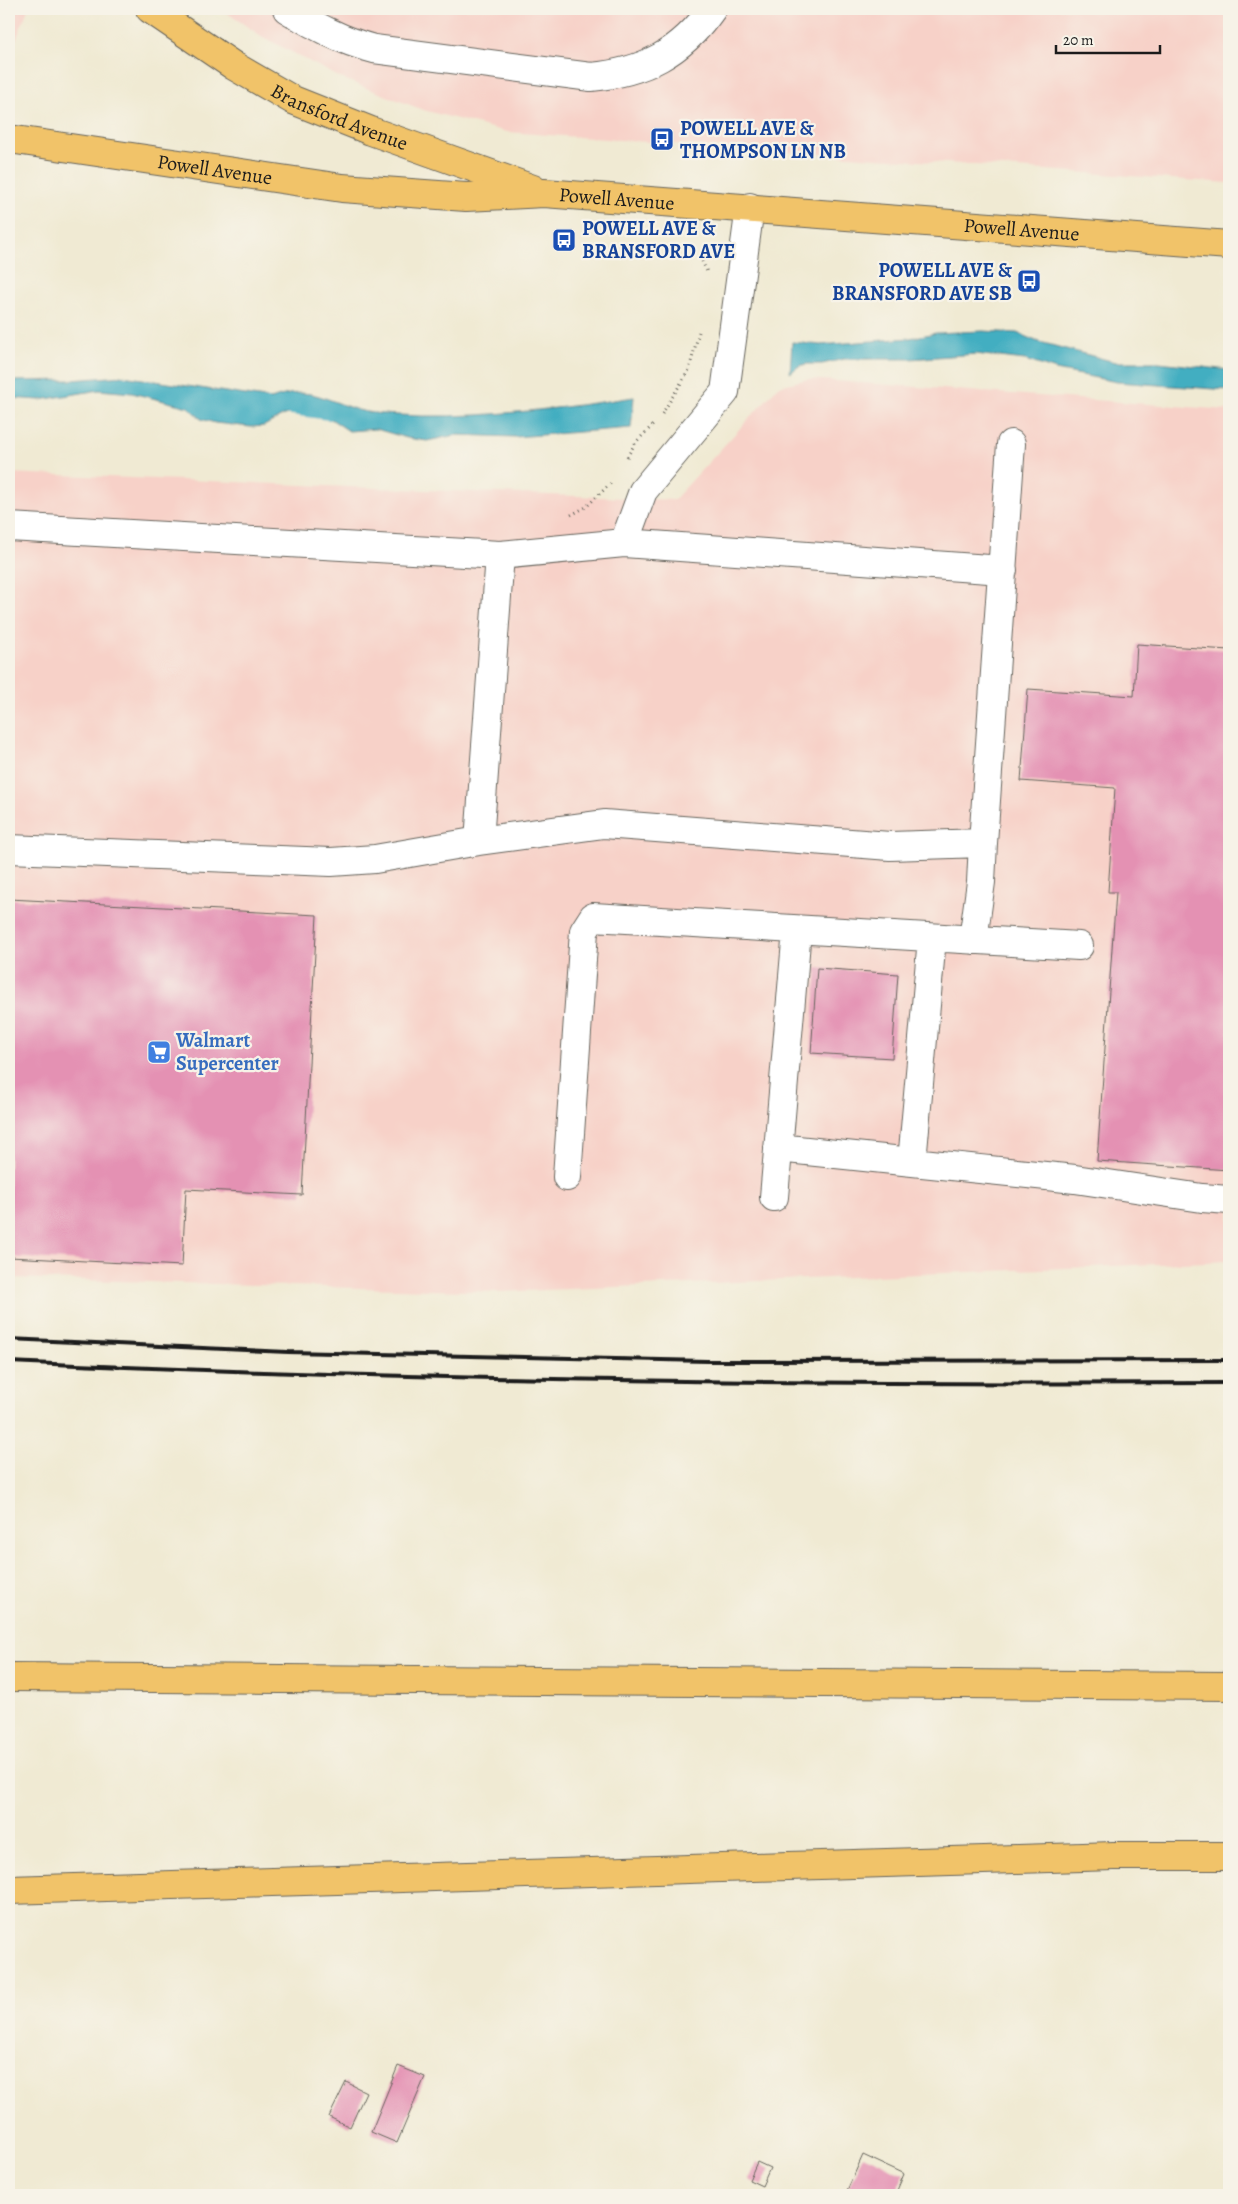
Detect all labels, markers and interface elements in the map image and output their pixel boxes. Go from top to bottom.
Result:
scale bar [1056,22,1159,54]
text: 20 m [1063,30,1094,50]
street label: Bransford Avenue [266,77,412,157]
place label: POWELL AVE & THOMPSON LN NB [680,115,846,165]
bus stop icon: POWELL AVE & THOMPSON LN NB [649,126,675,152]
street label: Powell Avenue [155,147,274,191]
street label: Powell Avenue [558,181,676,216]
street label: Powell Avenue [963,211,1080,247]
place label: POWELL AVE & BRANSFORD AVE [582,215,735,265]
bus stop icon: POWELL AVE & BRANSFORD AVE [551,227,577,253]
place label: POWELL AVE & BRANSFORD AVE SB [832,257,1013,307]
bus stop icon: POWELL AVE & BRANSFORD AVE SB [1016,268,1042,294]
place label: Walmart Supercenter [175,1027,279,1077]
supermarket icon: Walmart Supercenter [146,1039,172,1065]

